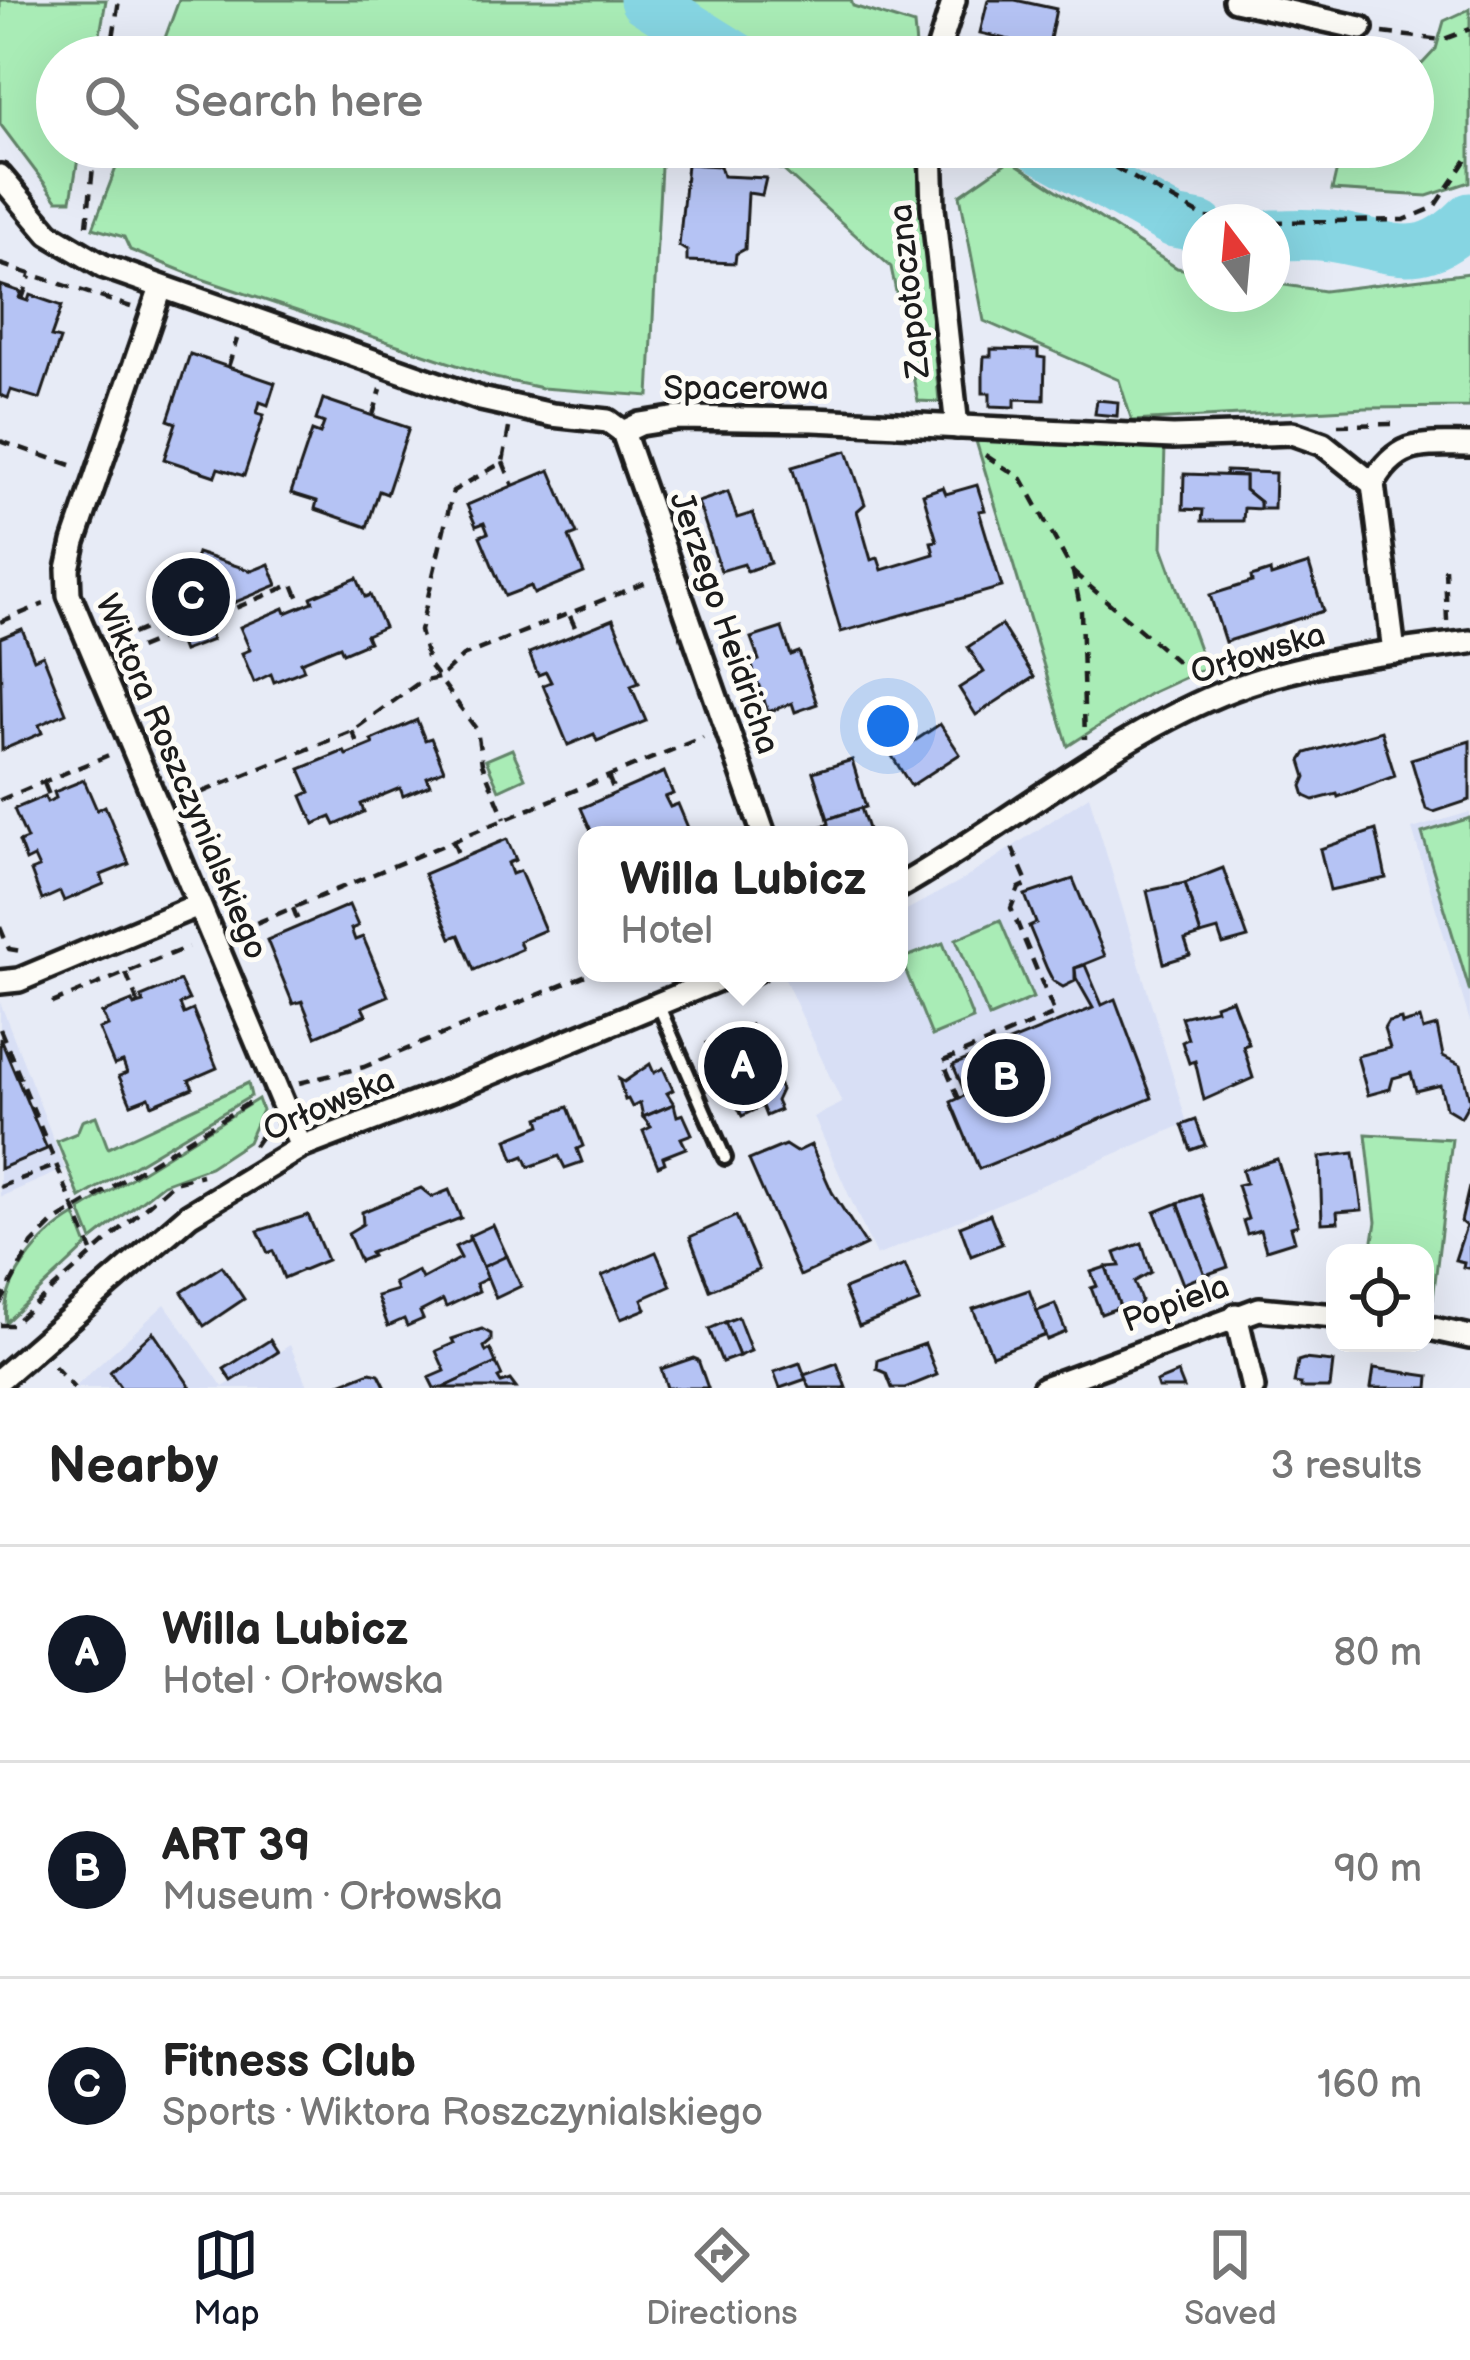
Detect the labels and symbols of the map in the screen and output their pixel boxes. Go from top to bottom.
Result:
street label: Zapotoczna [881,202,939,381]
north arrow [1182,204,1290,312]
street label: Spacerowa [663,369,829,409]
street label: Jerzego Heidricha [660,487,788,759]
pin: C [152,552,230,642]
street label: Wiktora Roszczynialskiego [86,589,276,965]
street label: Orłowska [1186,615,1330,693]
your location [858,696,918,756]
pin: A [704,1021,782,1111]
pin: B [967,1033,1045,1123]
street label: Orłowska [257,1060,401,1150]
street label: Popiela [1117,1266,1235,1342]

